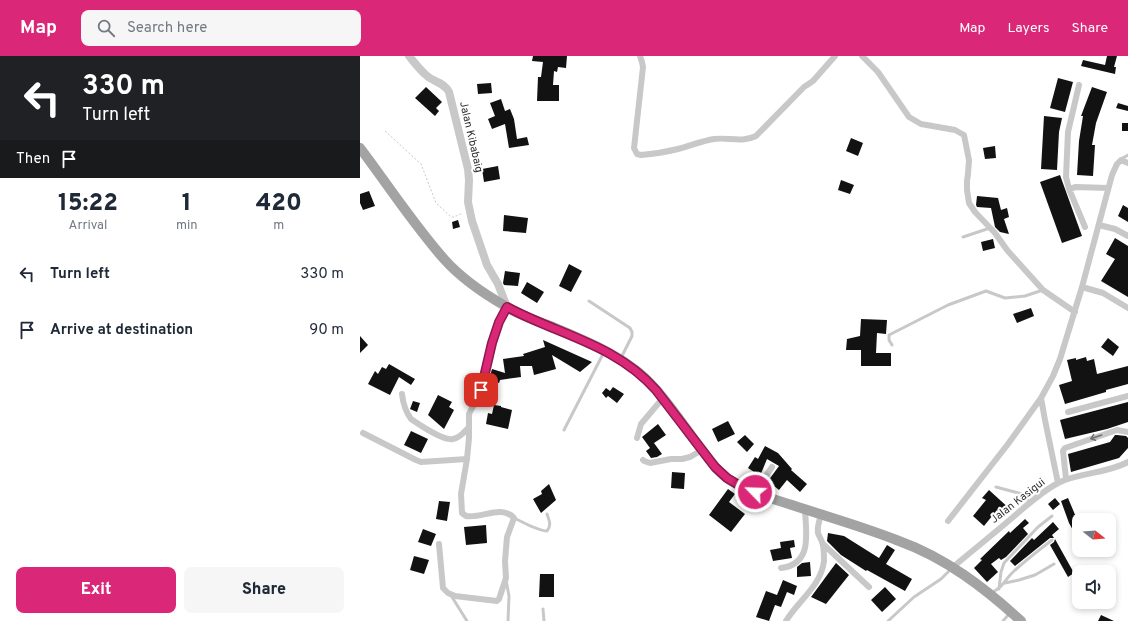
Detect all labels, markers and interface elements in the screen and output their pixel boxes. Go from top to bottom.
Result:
search box [81,10,361,46]
text: Map [20,16,57,40]
icon: search [95,17,117,39]
text: Search here [127,19,207,38]
text: Map [959,20,985,37]
text: Layers [1007,20,1049,37]
text: Share [1071,20,1108,37]
text: 330 m [82,69,165,105]
icon: left [16,72,68,124]
street label: Jalan Kibabaig [456,100,486,174]
text: Turn left [82,104,150,127]
icon: arrive [58,148,80,170]
text: Then [16,150,50,169]
text: 15:22 [58,189,118,219]
text: 1 [182,189,192,219]
text: 420 [256,189,302,219]
text: Arrival [69,218,107,234]
text: min [176,218,198,234]
text: m [273,218,284,234]
icon: left [16,263,38,285]
text: Turn left [50,265,110,284]
text: 330 m [300,265,344,284]
icon: arrive [16,319,38,341]
text: Arrive at destination [50,321,193,340]
text: 90 m [309,321,344,340]
pin [464,373,498,407]
icon: arrive [470,379,492,401]
one-way arrow [1090,434,1103,441]
position arrow [734,471,776,513]
street label: Jalan Kasigui [988,475,1048,527]
north arrow [1072,513,1116,557]
map controls [1072,513,1116,609]
button: sound [1072,565,1116,609]
button: Exit [16,567,176,613]
button: Share [184,567,344,613]

